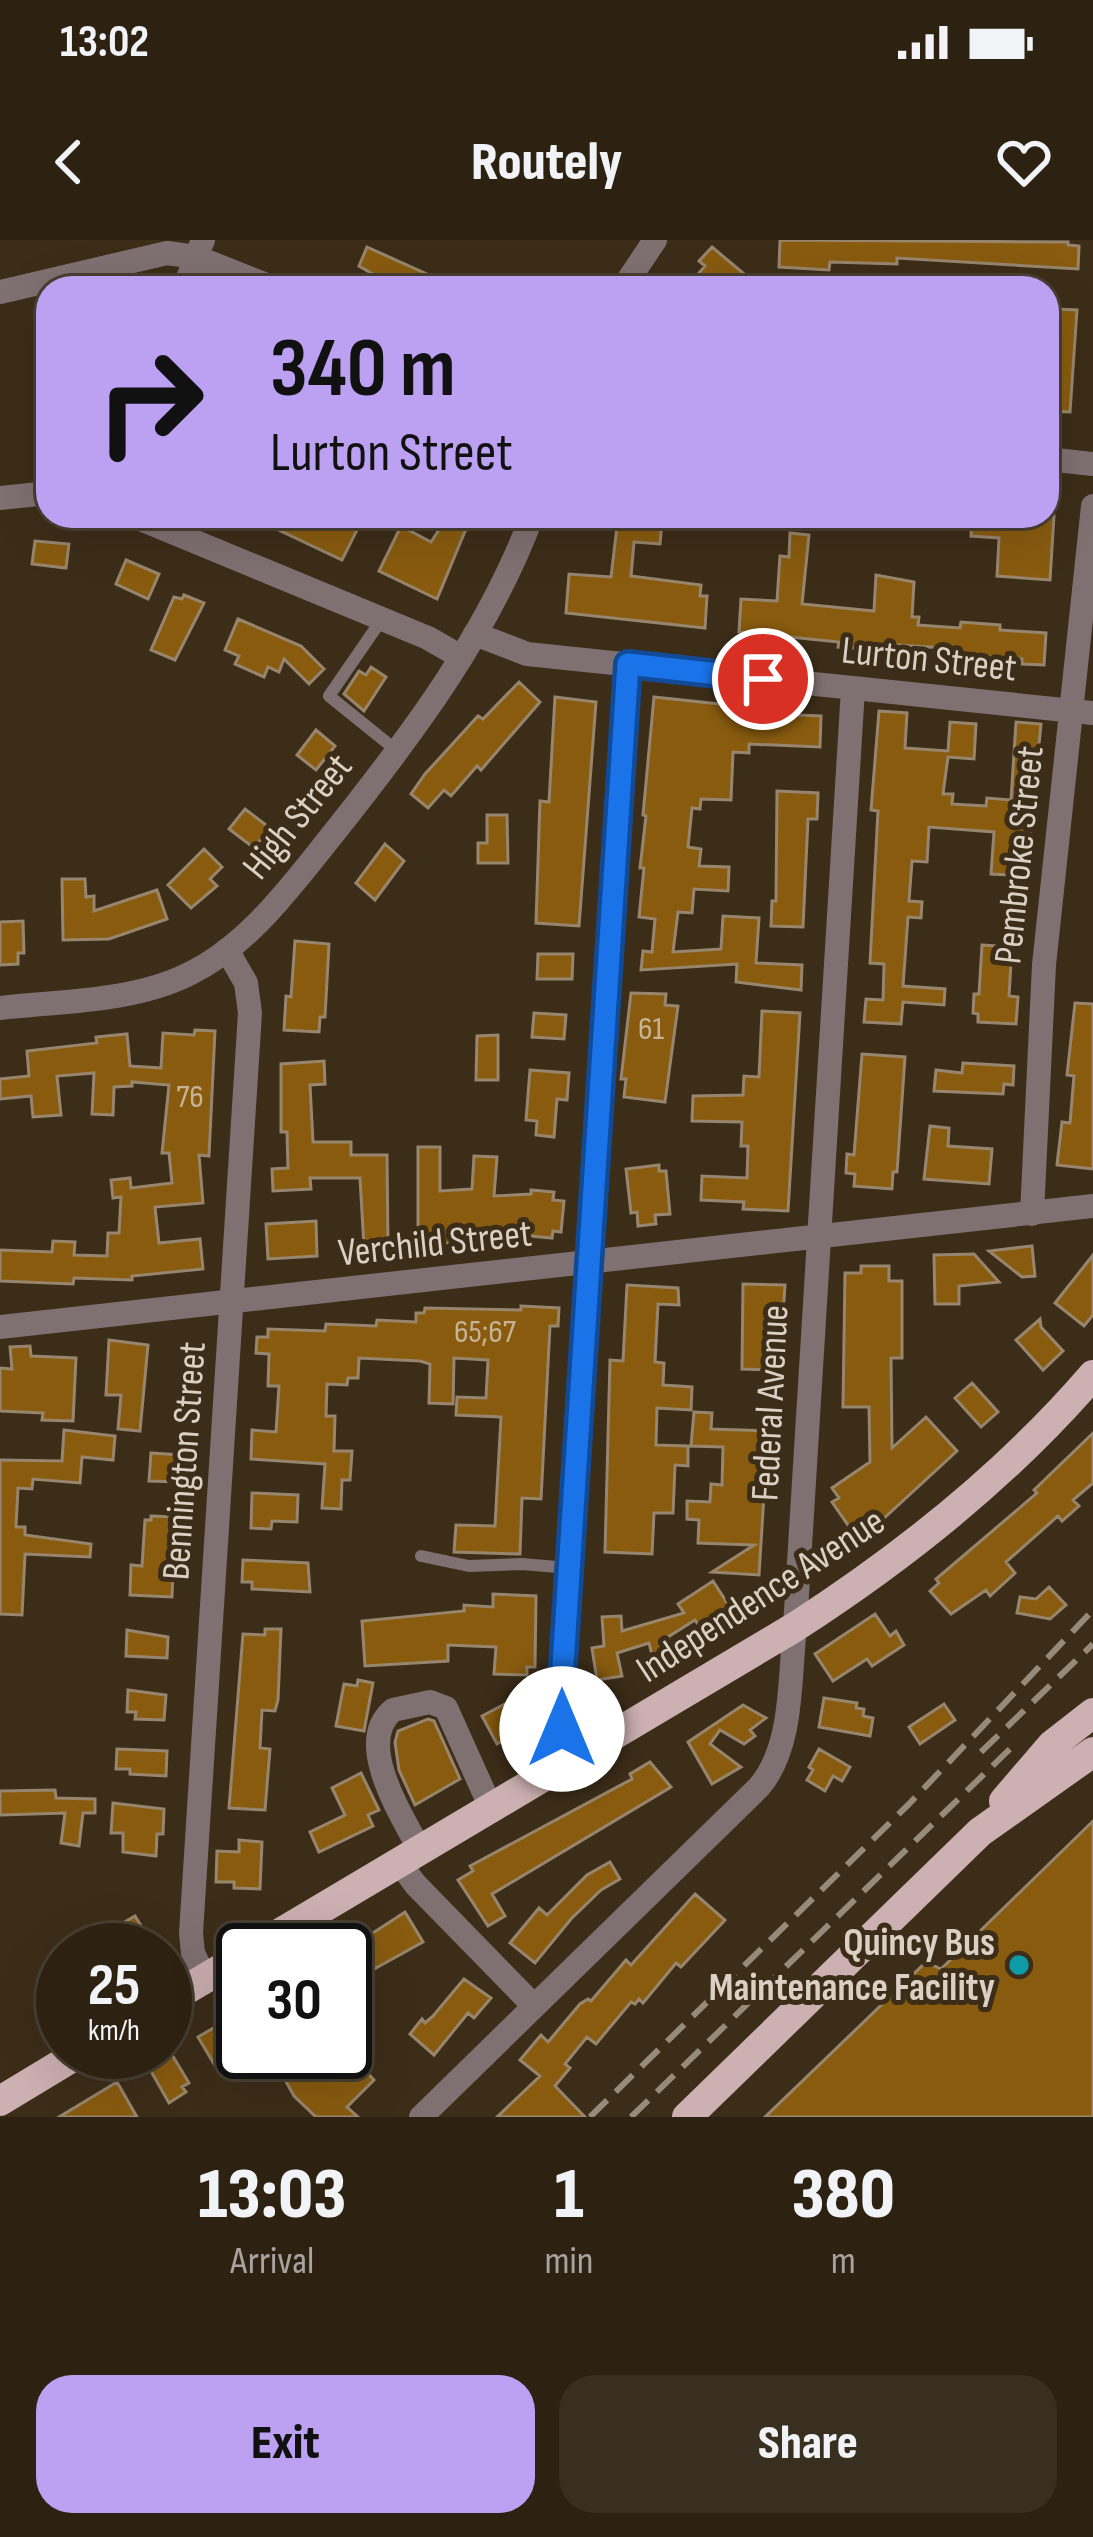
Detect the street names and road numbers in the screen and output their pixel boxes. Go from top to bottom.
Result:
street label: Lurton Street [839,627,1019,693]
street label: Pembroke Street [985,744,1055,966]
street label: High Street [233,745,363,889]
street label: Verchild Street [336,1210,534,1278]
street label: Federal Avenue [742,1304,800,1502]
street label: Bennington Street [153,1340,217,1582]
street label: Independence Avenue [628,1498,894,1694]

